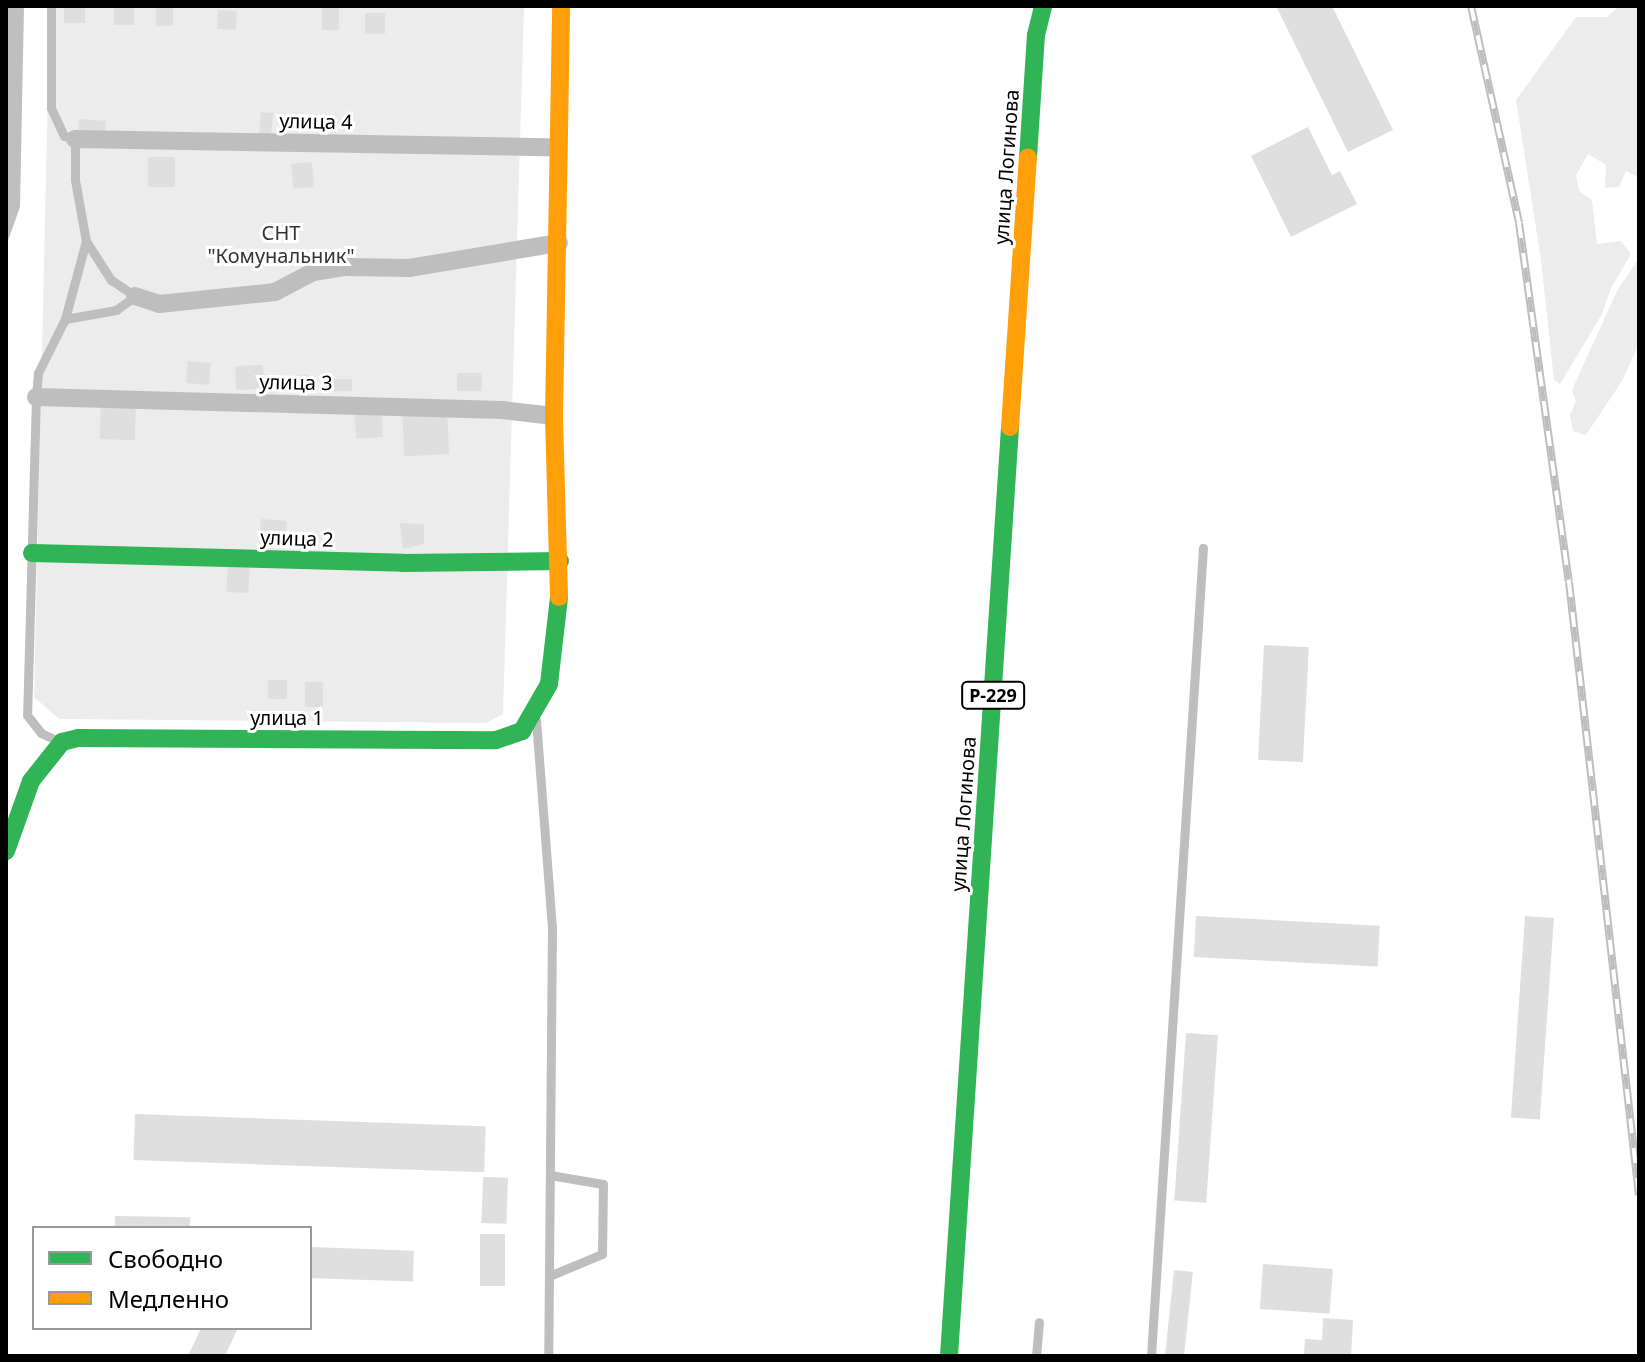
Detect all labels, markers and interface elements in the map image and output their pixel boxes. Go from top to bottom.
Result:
street label: улица Логинова [989,89,1023,245]
street label: улица 4 [279,108,353,134]
park label: СНТ "Комунальник" [207,221,355,268]
street label: улица 3 [259,369,333,395]
street label: улица 2 [260,525,334,551]
road number: Р-229 [961,681,1025,709]
street label: улица 1 [250,705,324,729]
street label: улица Логинова [946,736,980,892]
legend [32,1226,312,1330]
text: Свободно [108,1242,223,1275]
text: Медленно [108,1282,229,1315]

